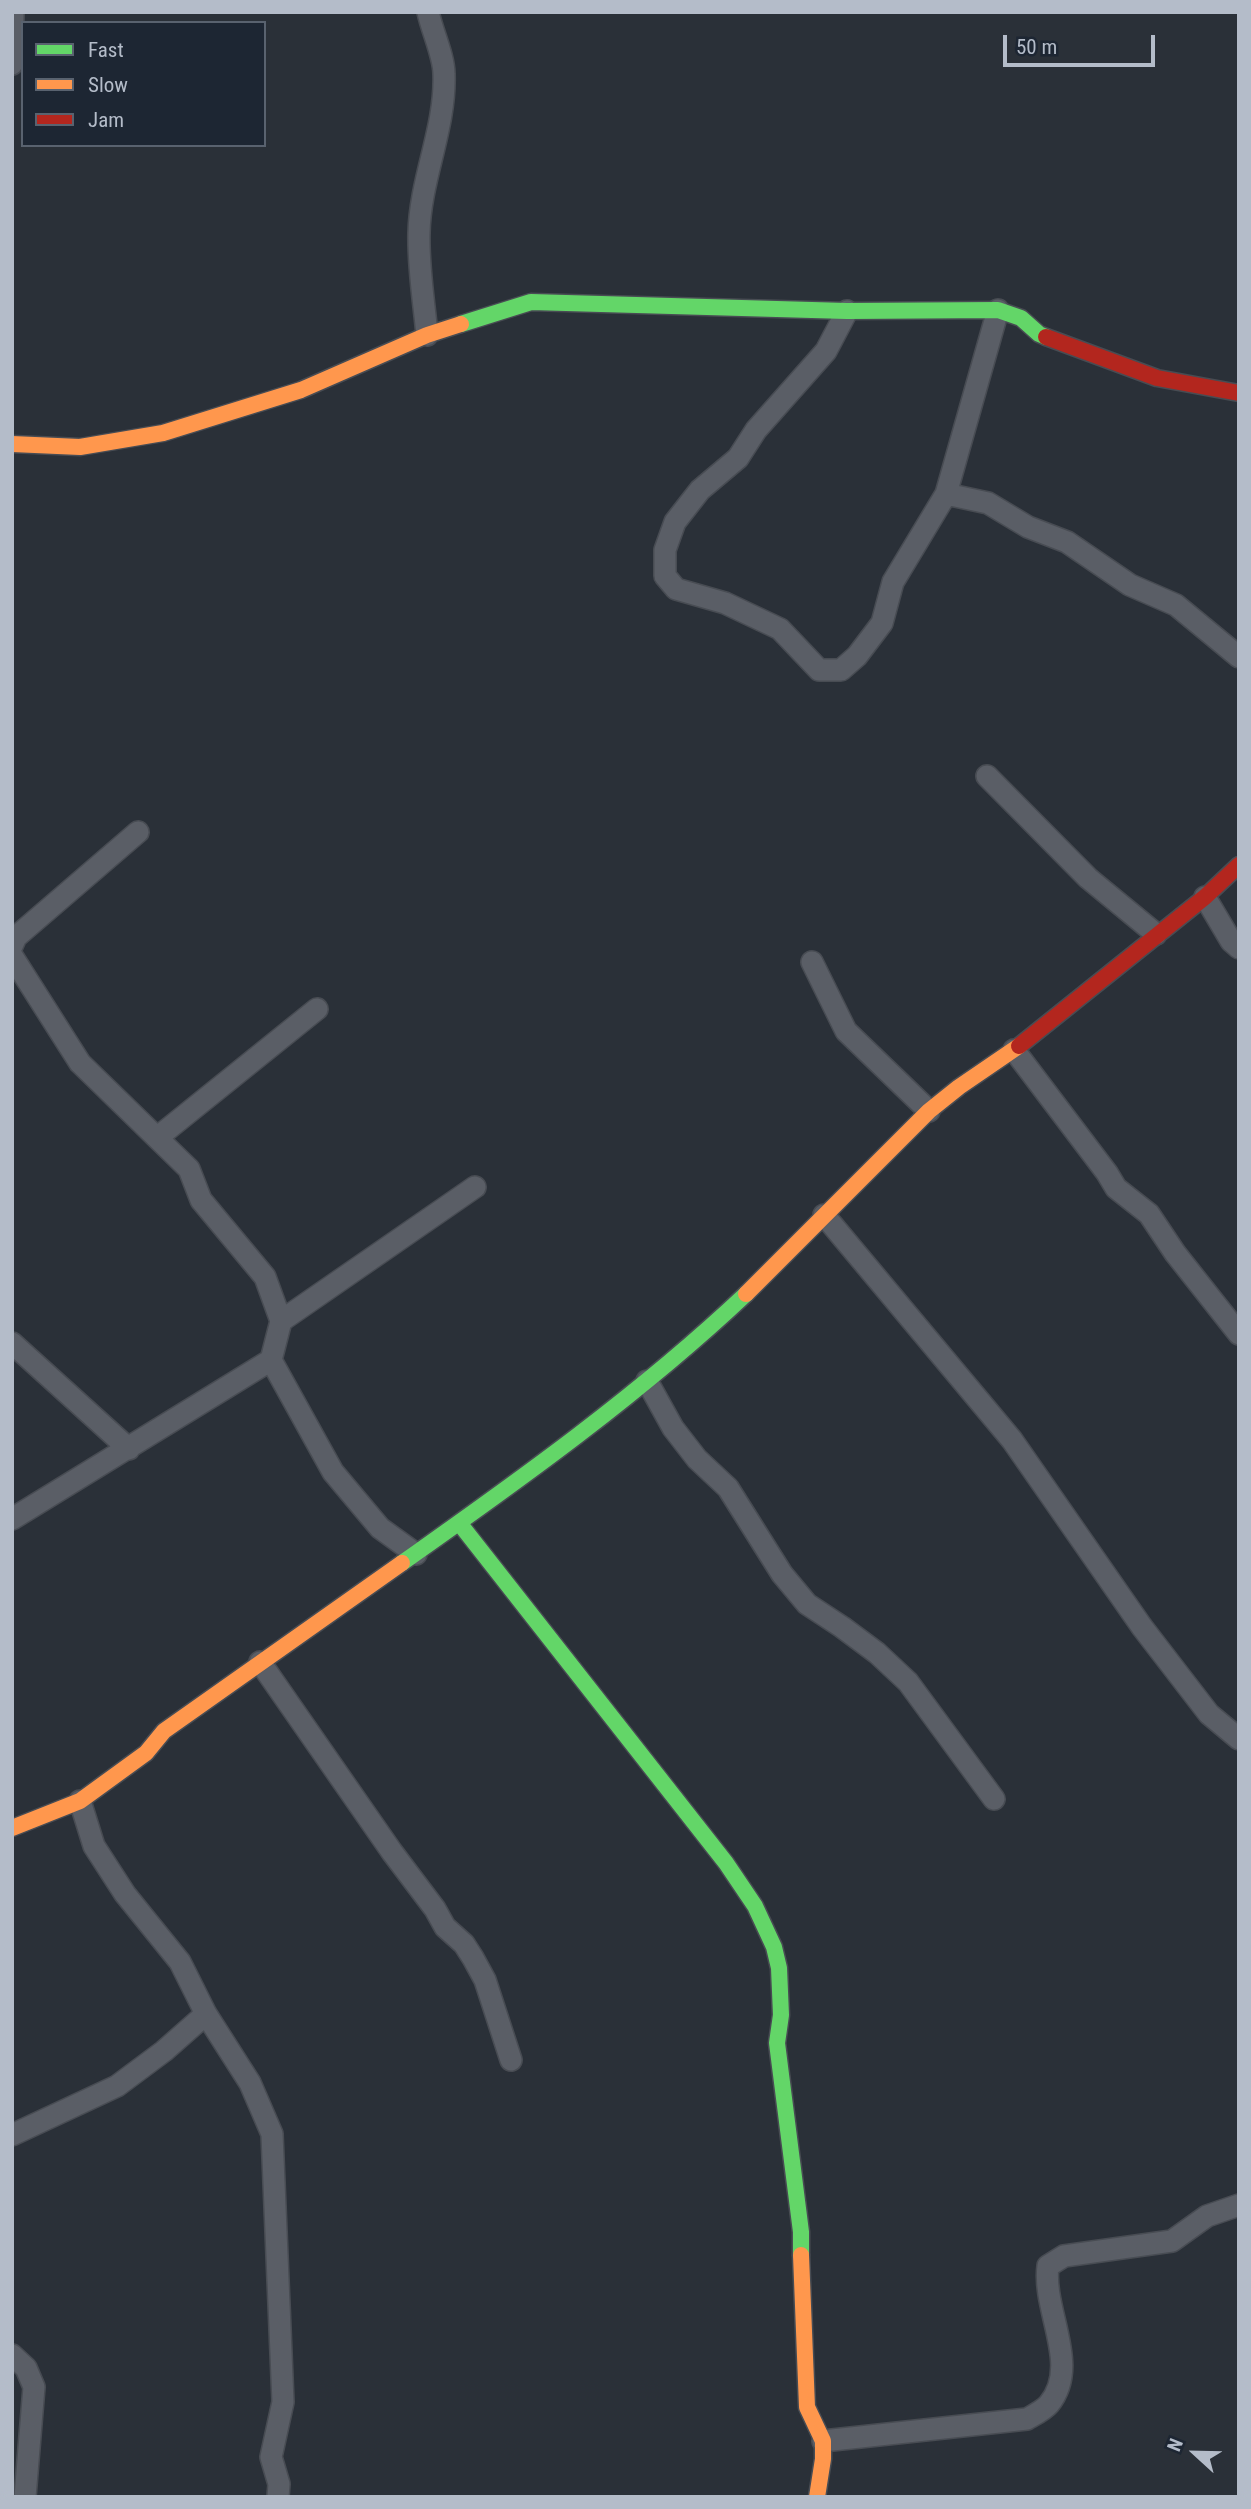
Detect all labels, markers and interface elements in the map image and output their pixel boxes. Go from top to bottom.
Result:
legend [21,21,266,147]
scale bar [1006,21,1158,65]
text: 50 m [1016,35,1057,59]
text: Fast [88,38,124,62]
text: Slow [88,73,128,97]
text: Jam [88,108,124,132]
north arrow [1160,2418,1230,2488]
text: N [1162,2435,1188,2455]

